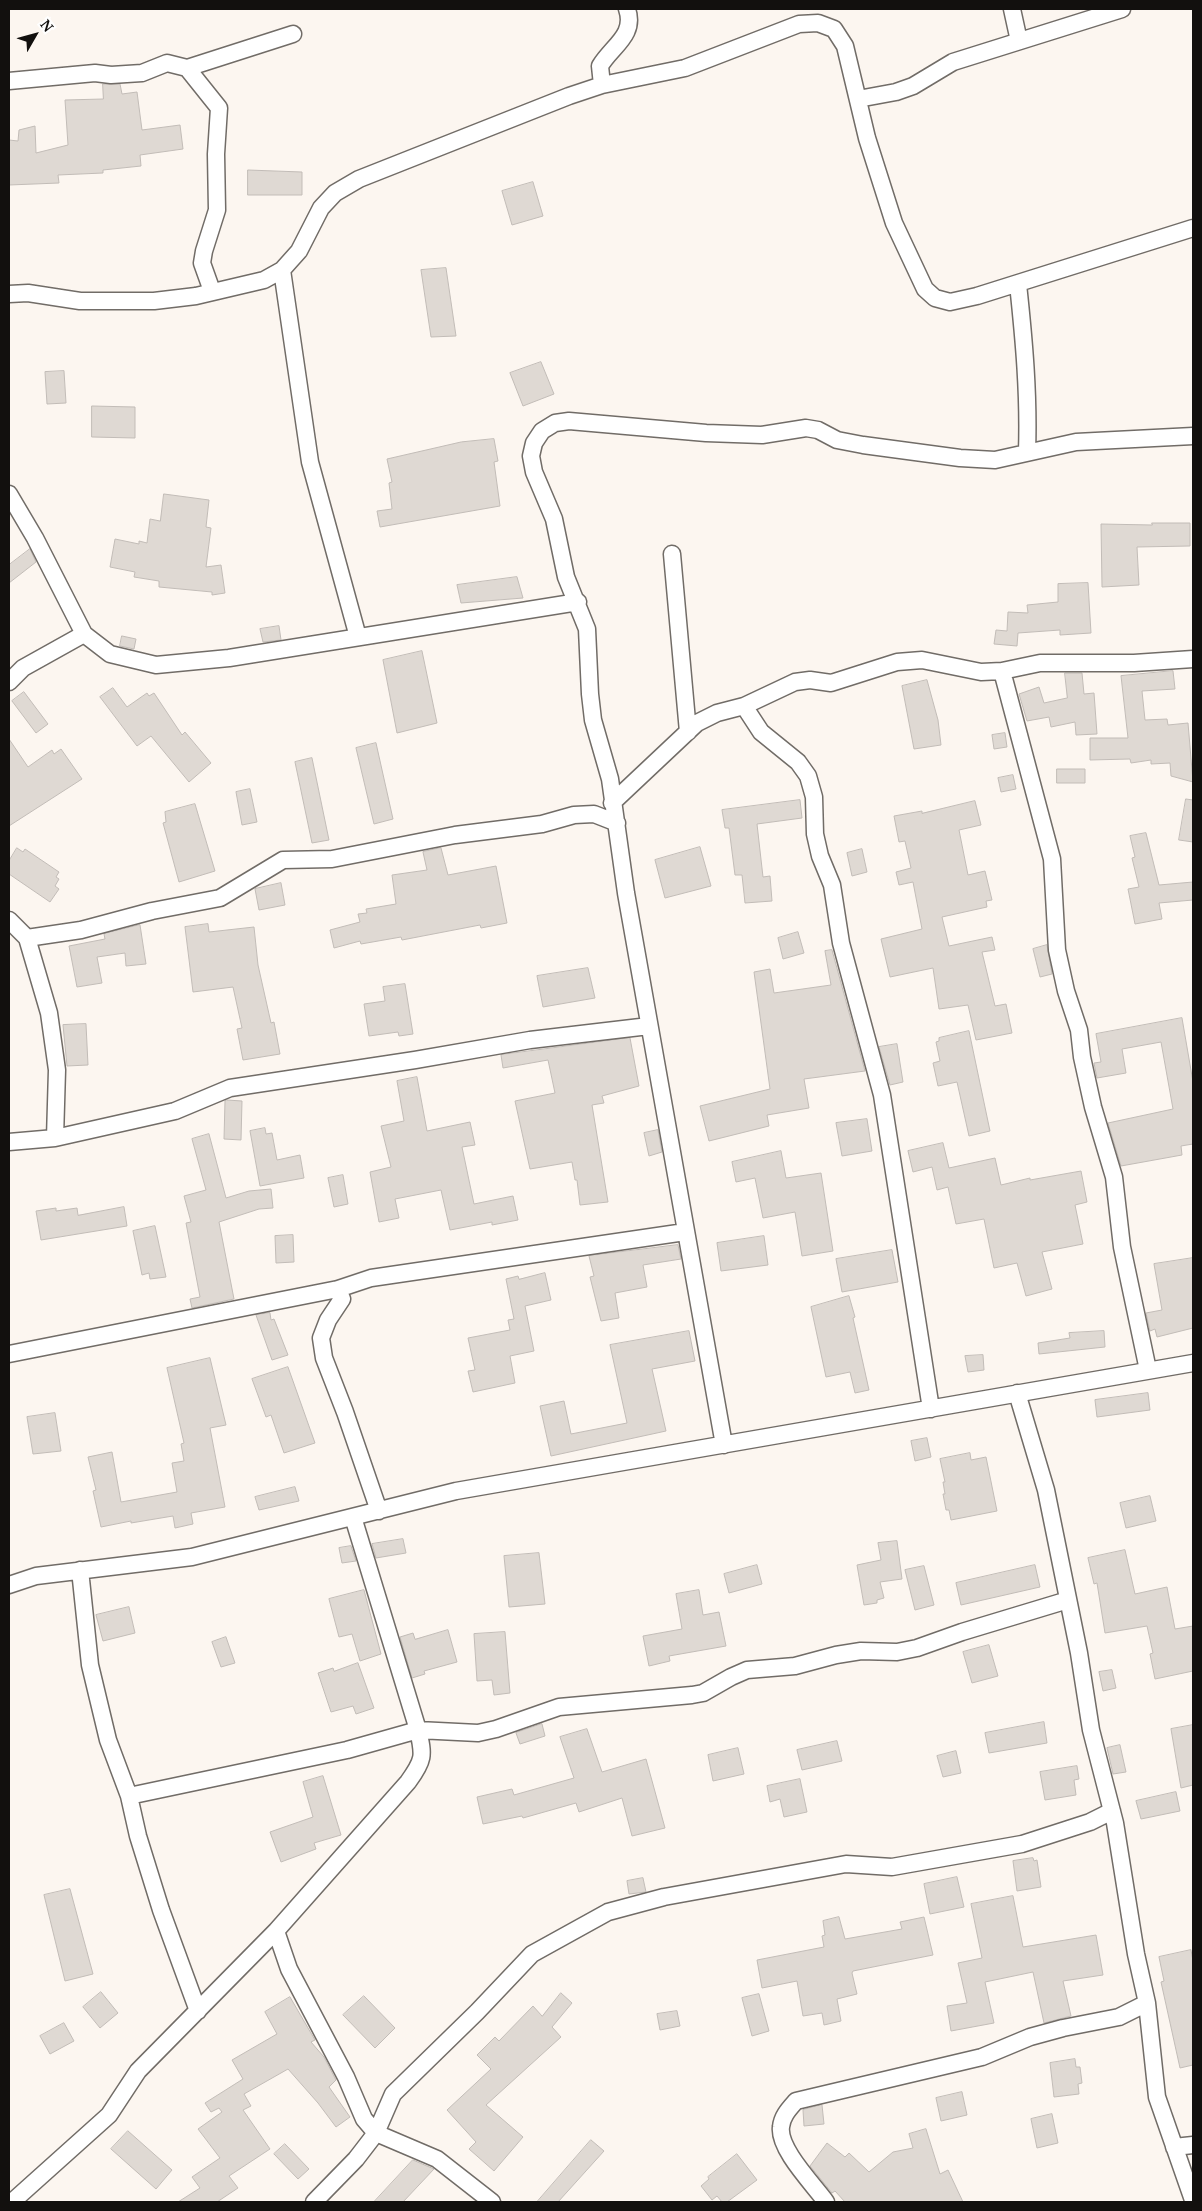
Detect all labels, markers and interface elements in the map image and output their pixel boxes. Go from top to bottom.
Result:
north arrow [10,10,60,60]
text: N [36,15,58,36]

